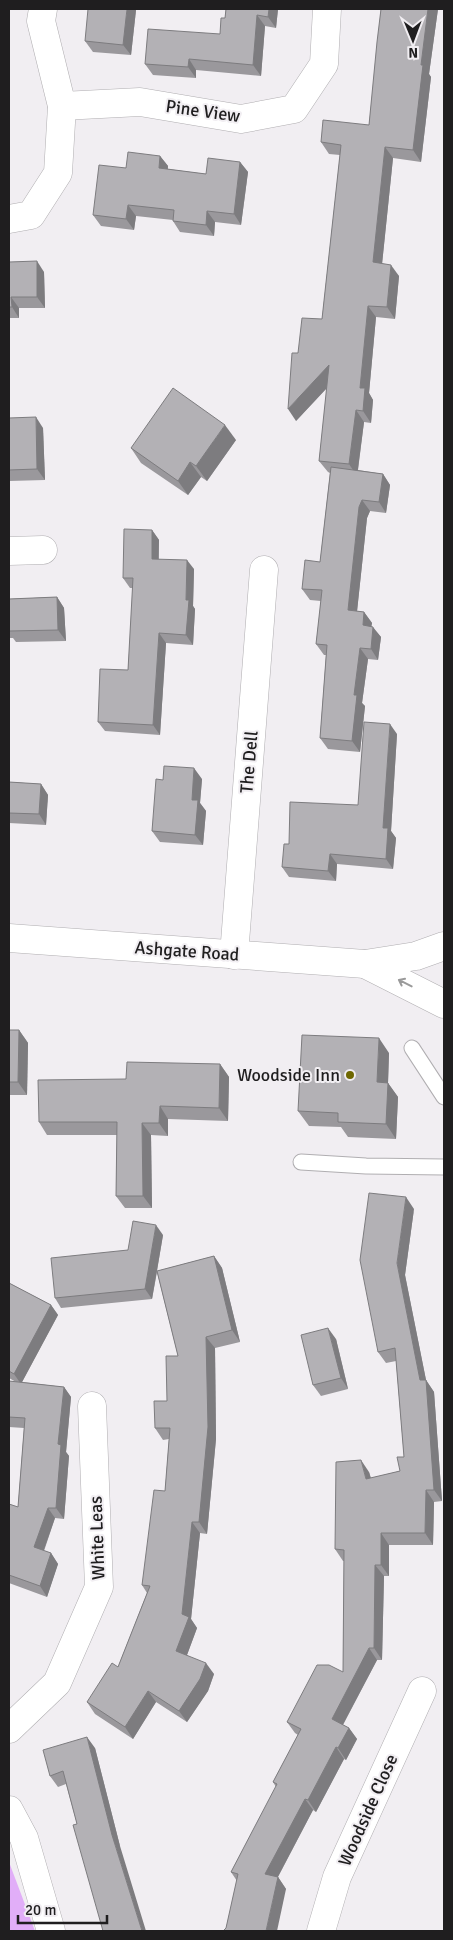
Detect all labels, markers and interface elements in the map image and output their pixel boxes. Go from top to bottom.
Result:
north arrow [388,15,438,65]
text: N [408,44,418,61]
street label: Pine View [164,95,242,127]
street label: The Dell [235,730,263,794]
street label: Ashgate Road [134,936,240,966]
one-way arrow [398,978,413,988]
place label: Woodside Inn [237,1064,340,1086]
marker: Woodside Inn [344,1069,356,1081]
street label: White Leas [85,1496,109,1580]
street label: Woodside Close [333,1751,403,1869]
scale bar [18,1892,106,1924]
text: 20 m [25,1901,56,1919]

